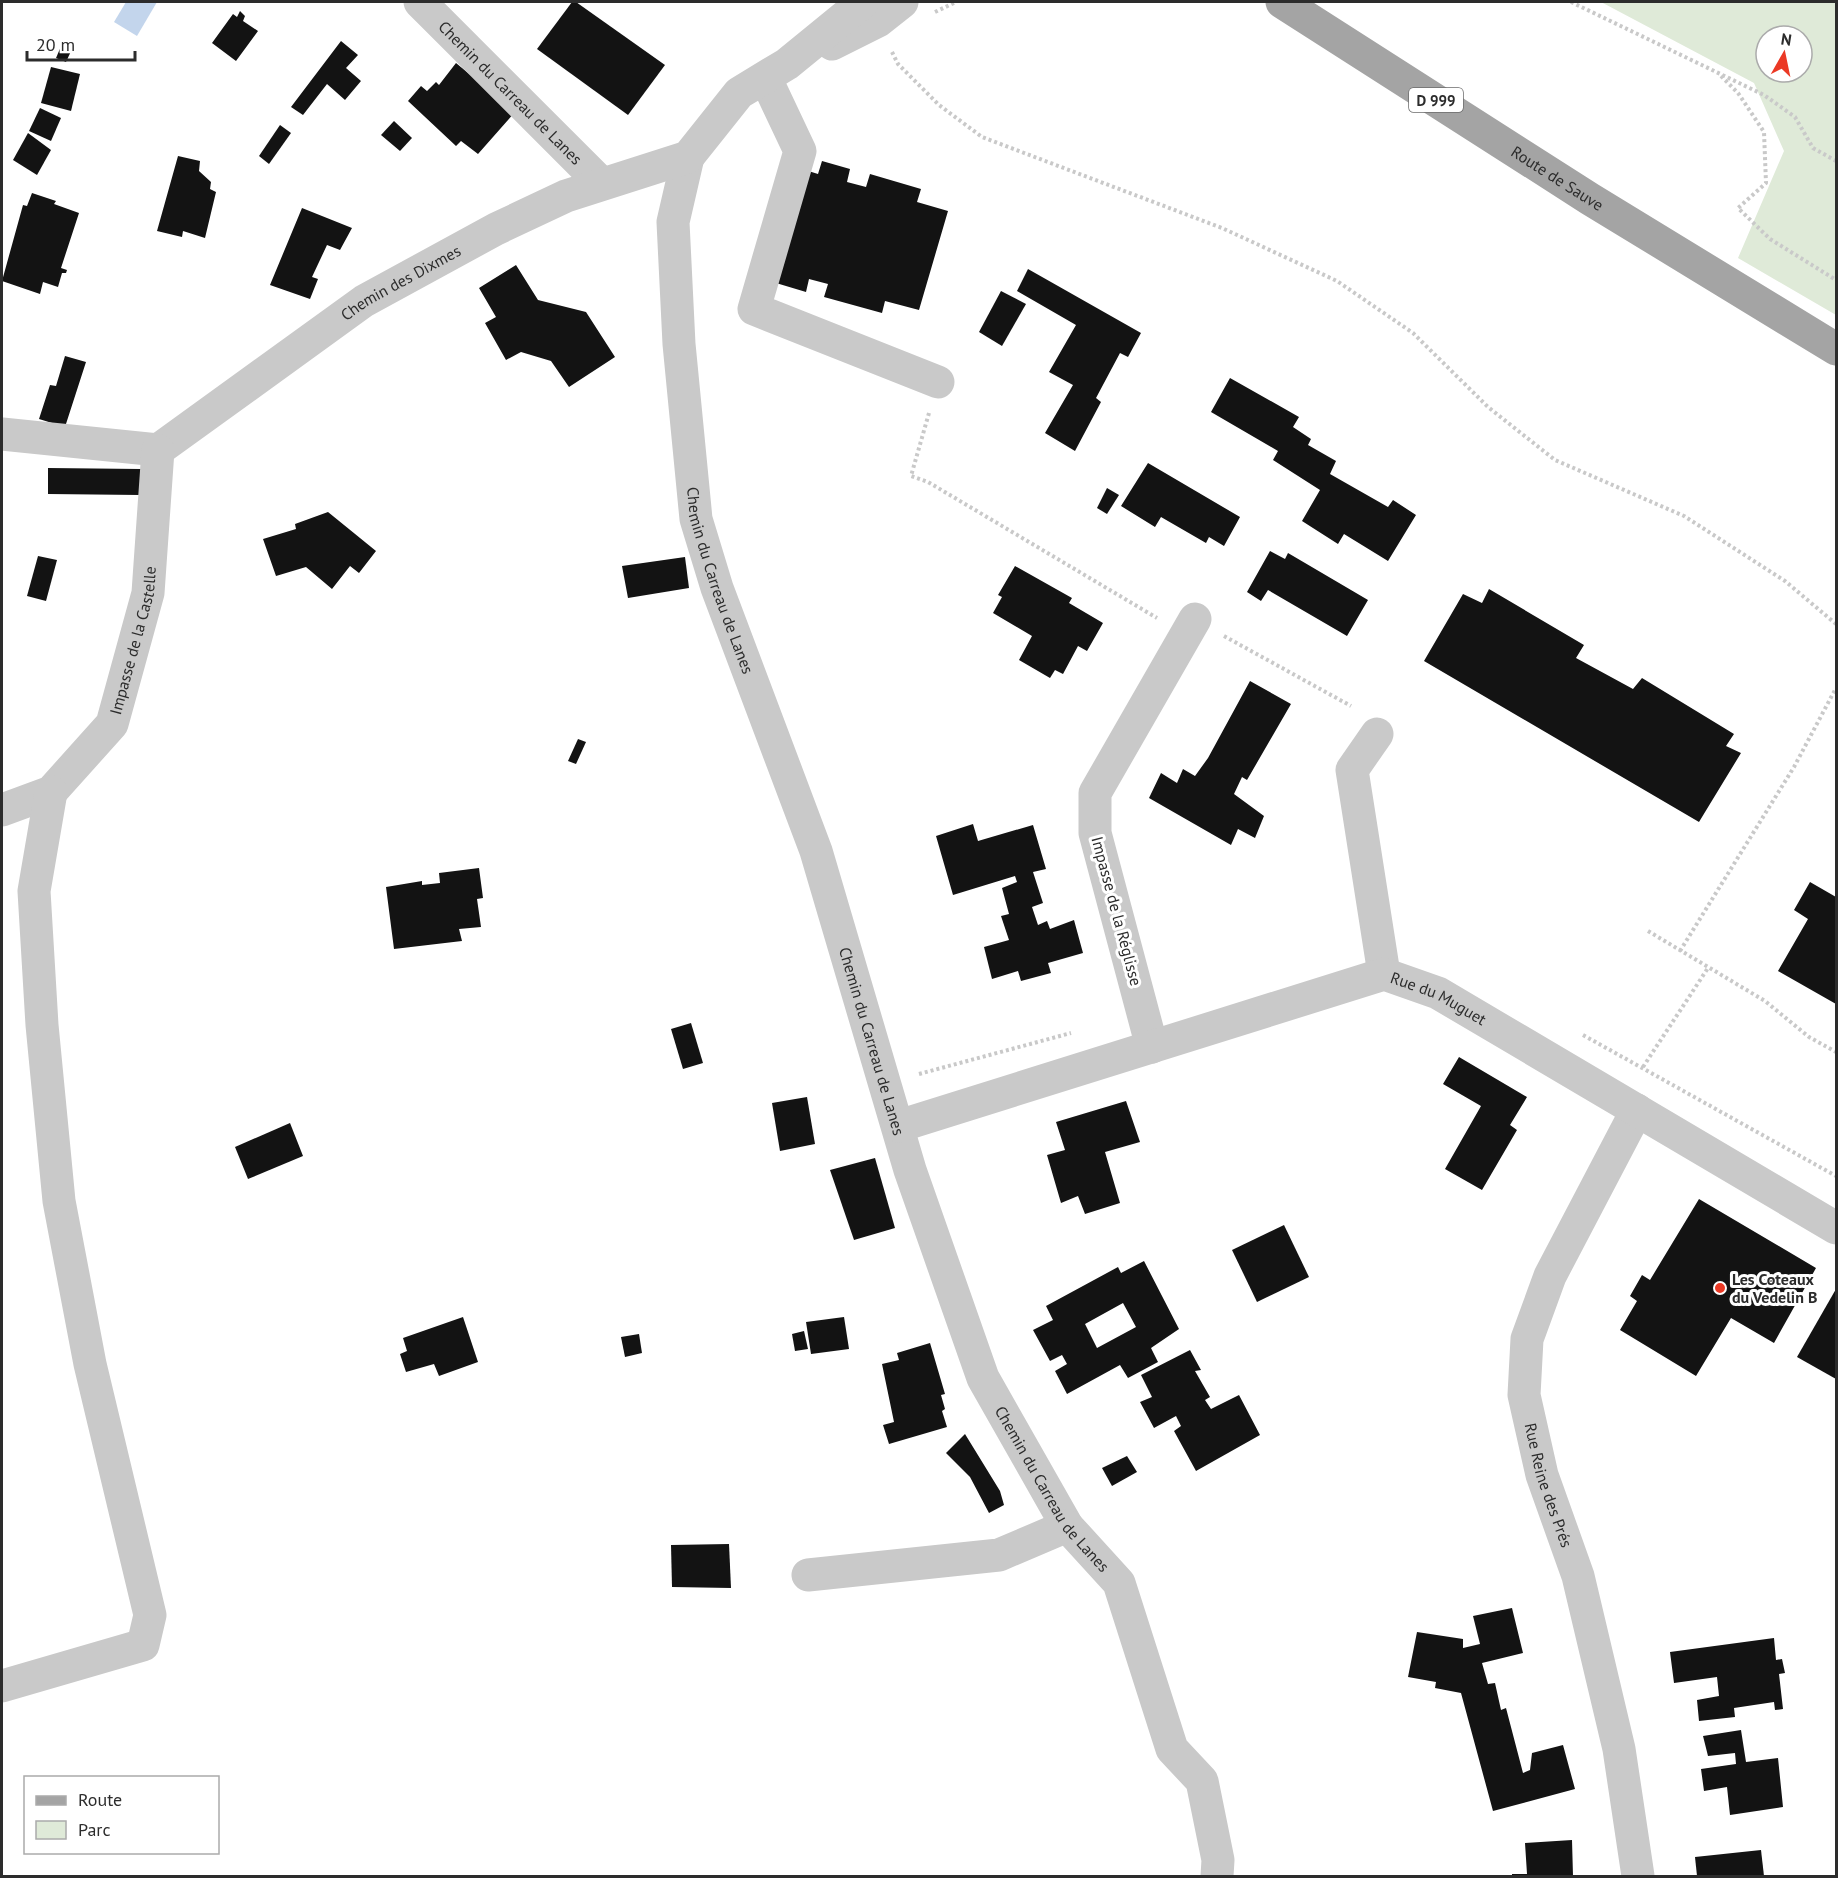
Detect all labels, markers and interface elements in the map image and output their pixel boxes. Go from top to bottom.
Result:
street label: Chemin du Carreau de Lanes [434,16,587,169]
scale bar [27,24,135,62]
north arrow [1754,24,1814,84]
text: N [1780,28,1793,50]
text: 20 m [36,33,75,56]
road number: D 999 [1409,88,1463,112]
street label: Route de Sauve [1508,141,1607,215]
street label: Chemin des Dixmes [337,240,464,325]
street label: Chemin du Carreau de Lanes [683,486,758,677]
street label: Impasse de la Castelle [105,565,160,717]
street label: Impasse de la Réglisse [1087,834,1147,988]
street label: Chemin du Carreau de Lanes [835,945,909,1138]
street label: Rue du Muguet [1388,967,1491,1030]
place label: Les Coteaux du Vedelin B [1732,1269,1817,1307]
marker: Les Coteaux du Vedelin B [1713,1281,1727,1295]
street label: Chemin du Carreau de Lanes [991,1402,1114,1576]
street label: Rue Reine des Prés [1521,1421,1577,1550]
legend [24,1776,219,1854]
text: Route [78,1788,122,1811]
text: Parc [78,1818,111,1841]

